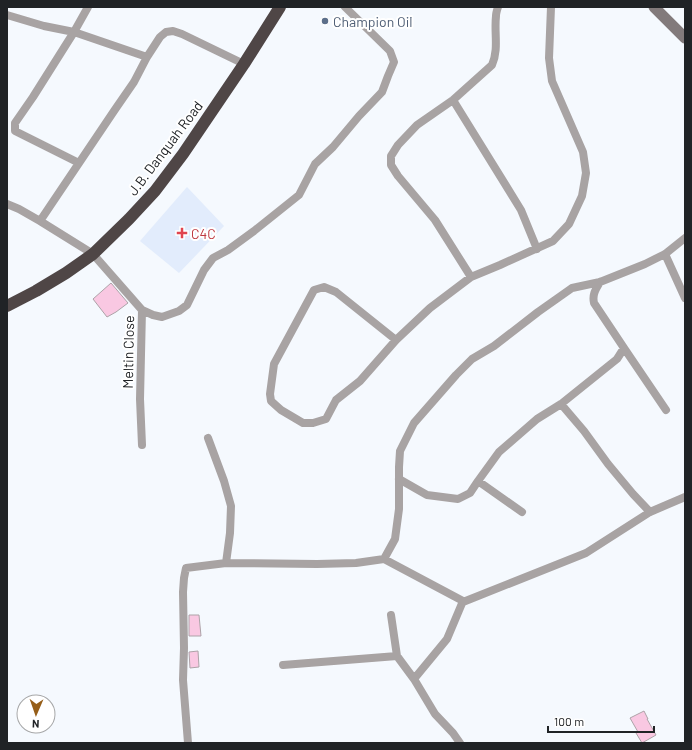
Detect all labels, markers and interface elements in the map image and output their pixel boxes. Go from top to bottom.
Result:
place label: Champion Oil [333,13,413,30]
marker: Champion Oil [320,16,330,26]
street label: J.B. Danquah Road [124,97,206,199]
place label: C4C [191,225,216,242]
marker: C4C [176,227,188,239]
street label: Meltin Close [119,315,137,389]
north arrow [16,694,56,734]
scale bar [548,708,654,734]
text: 100 m [554,714,584,728]
text: N [32,718,40,731]

